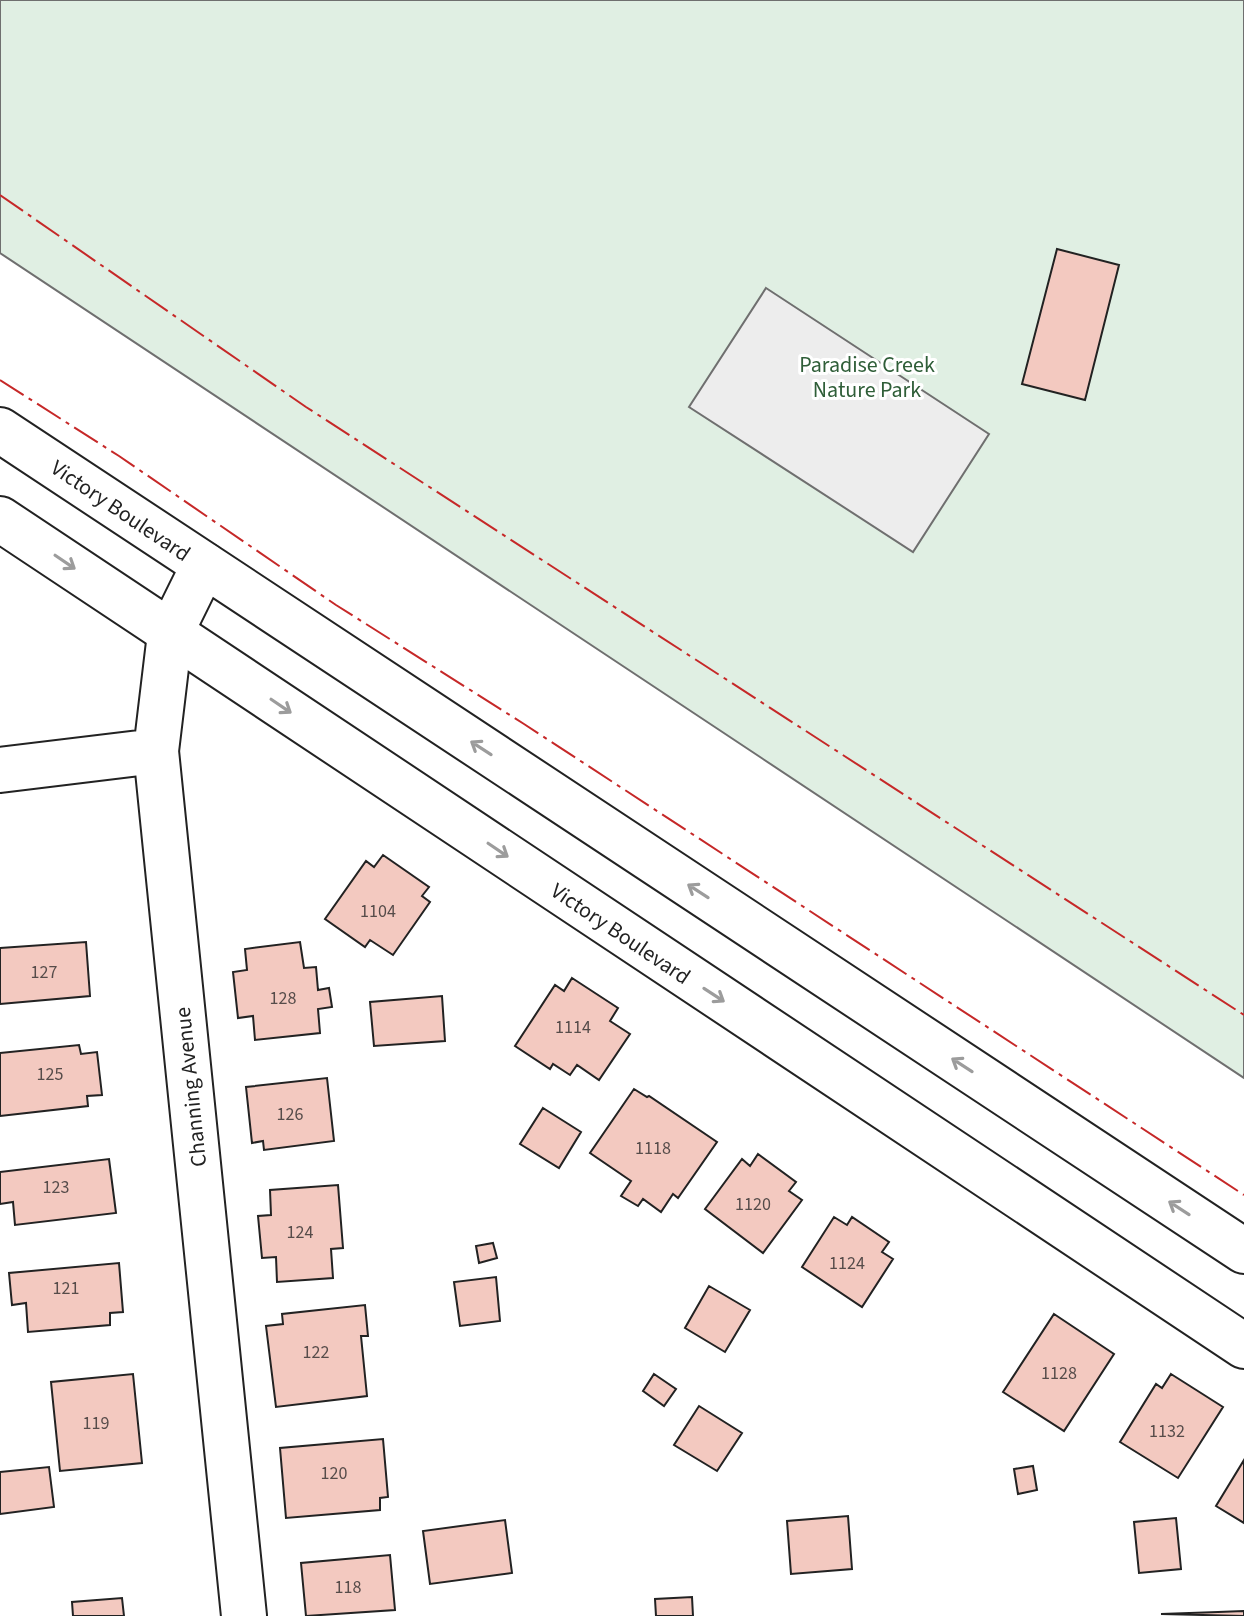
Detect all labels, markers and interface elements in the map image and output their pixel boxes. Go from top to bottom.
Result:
park label: Paradise Creek Nature Park [799,349,935,406]
street label: Victory Boulevard [44,452,197,570]
one-way arrow [53,554,75,571]
one-way arrow [270,698,292,714]
one-way arrow [470,739,493,755]
one-way arrow [486,842,508,859]
street label: Victory Boulevard [544,875,697,993]
one-way arrow [688,882,710,899]
house number: 1104 [360,899,396,924]
house number: 127 [31,960,57,985]
house number: 128 [270,986,296,1011]
one-way arrow [702,987,724,1003]
street label: Channing Avenue [167,1005,215,1168]
house number: 1114 [555,1015,591,1040]
one-way arrow [951,1057,974,1073]
house number: 125 [37,1062,63,1087]
house number: 126 [277,1102,303,1127]
house number: 1118 [635,1136,671,1161]
house number: 123 [43,1175,69,1200]
house number: 1120 [735,1192,771,1217]
one-way arrow [1168,1200,1191,1216]
house number: 124 [287,1220,313,1245]
house number: 1124 [829,1251,865,1276]
house number: 121 [53,1276,79,1301]
house number: 122 [303,1340,329,1365]
house number: 1128 [1041,1361,1077,1386]
house number: 119 [83,1411,109,1436]
house number: 1132 [1149,1419,1185,1444]
house number: 120 [321,1461,347,1486]
house number: 118 [335,1575,361,1600]

